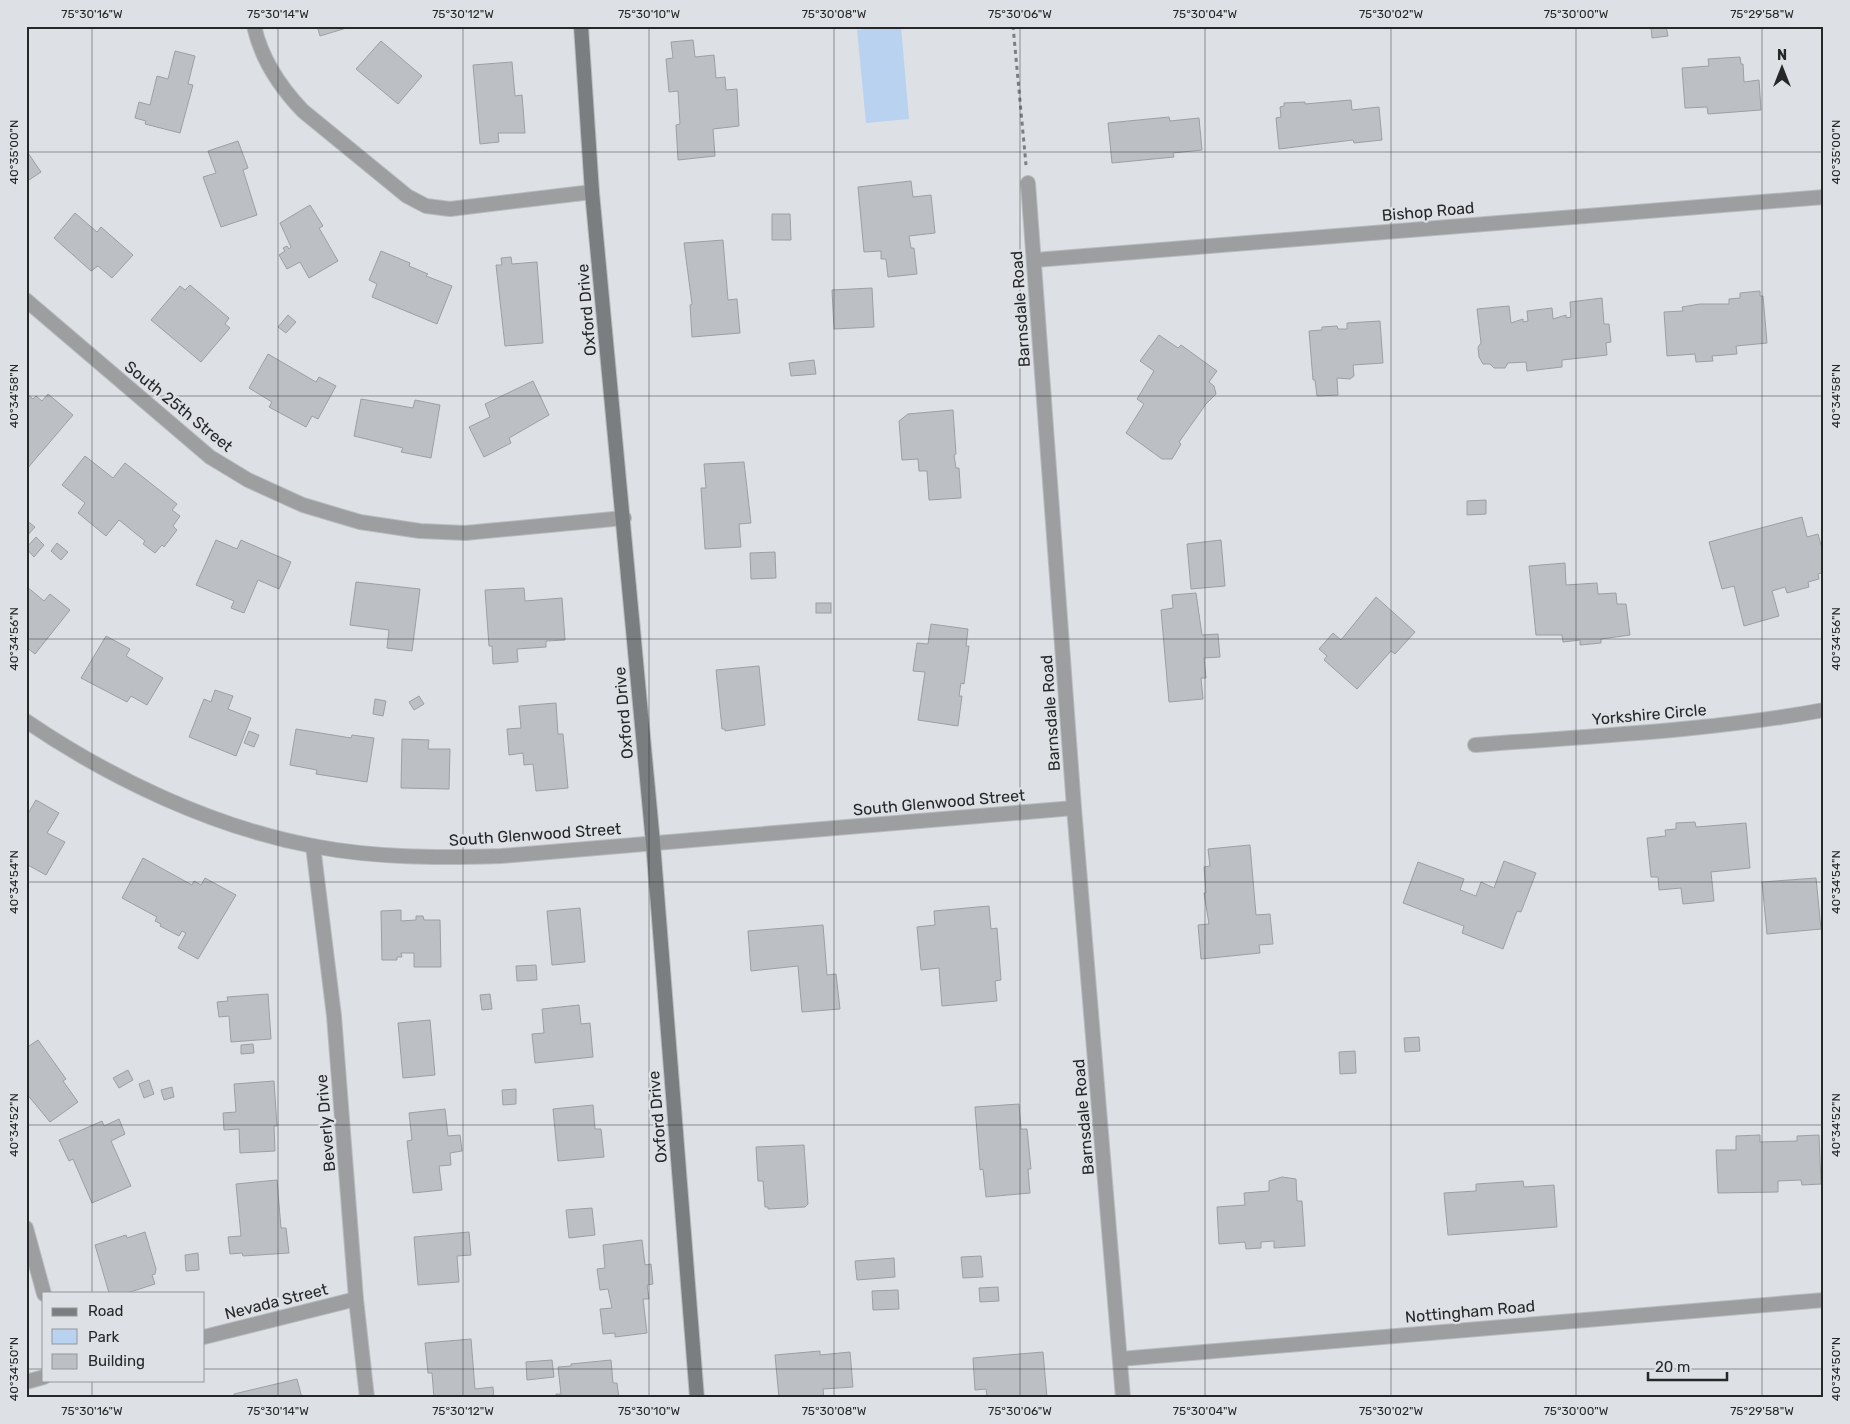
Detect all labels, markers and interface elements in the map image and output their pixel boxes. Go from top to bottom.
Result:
text: 75°30'16"W [61,7,123,21]
text: 75°30'14"W [247,7,309,21]
text: 75°30'12"W [432,7,494,21]
text: 75°30'10"W [618,7,681,21]
text: 75°30'08"W [802,7,867,21]
text: 75°30'06"W [988,7,1052,21]
text: 75°30'04"W [1173,7,1238,21]
text: 75°30'02"W [1359,7,1423,21]
text: 75°30'00"W [1544,7,1609,21]
text: 75°29'58"W [1730,7,1794,21]
north arrow [1758,42,1808,92]
text: N [1777,47,1787,64]
text: 40°35'00"N [7,120,21,184]
text: 40°35'00"N [1829,120,1843,184]
street label: Bishop Road [1381,198,1475,225]
street label: Barnsdale Road [1007,250,1034,368]
street label: Oxford Drive [573,263,600,357]
street label: South 25th Street [121,357,237,456]
text: 40°34'58"N [7,364,21,428]
text: 40°34'58"N [1829,364,1843,428]
text: 40°34'56"N [7,607,21,671]
text: 40°34'56"N [1829,607,1843,671]
street label: Barnsdale Road [1037,654,1064,772]
street label: Oxford Drive [610,666,637,760]
street label: Yorkshire Circle [1591,700,1707,729]
street label: South Glenwood Street [852,786,1026,819]
street label: South Glenwood Street [448,819,622,850]
text: 40°34'54"N [7,850,21,914]
text: 40°34'54"N [1829,850,1843,914]
street label: Barnsdale Road [1069,1058,1098,1176]
street label: Oxford Drive [644,1070,671,1164]
street label: Beverly Drive [312,1073,339,1172]
text: 40°34'52"N [7,1093,21,1157]
text: 40°34'52"N [1829,1093,1843,1157]
street label: Nevada Street [223,1279,330,1323]
legend [42,1292,205,1382]
street label: Nottingham Road [1404,1296,1536,1327]
text: Road [88,1302,124,1320]
text: Park [88,1328,119,1346]
text: 40°34'50"N [7,1337,21,1401]
text: 40°34'50"N [1829,1337,1843,1401]
scale bar [1648,1349,1726,1381]
text: Building [88,1352,145,1370]
text: 20 m [1655,1358,1690,1376]
text: 75°30'16"W [61,1404,123,1418]
text: 75°30'14"W [247,1404,309,1418]
text: 75°30'12"W [432,1404,494,1418]
text: 75°30'10"W [618,1404,681,1418]
text: 75°30'08"W [802,1404,867,1418]
text: 75°30'06"W [988,1404,1052,1418]
text: 75°30'04"W [1173,1404,1238,1418]
text: 75°30'02"W [1359,1404,1423,1418]
text: 75°30'00"W [1544,1404,1609,1418]
text: 75°29'58"W [1730,1404,1794,1418]

